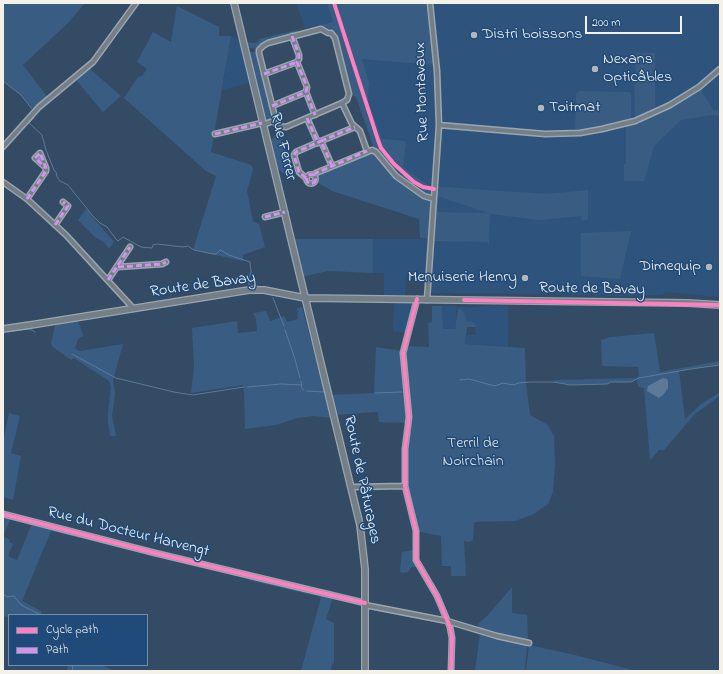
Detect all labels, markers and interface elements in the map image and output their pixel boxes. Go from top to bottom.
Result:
scale bar [587,8,684,34]
text: 200 m [592,14,621,32]
place label: Distri boissons [482,25,582,45]
marker: Distri boissons [469,30,479,40]
street label: Rue Montavaux [412,42,434,142]
place label: Nexans Opticâbles [603,50,672,88]
marker: Nexans Opticâbles [590,64,600,74]
place label: Toitmat [549,98,601,118]
marker: Toitmat [536,103,546,113]
street label: Rue Ferrer [264,111,300,183]
place label: Dimequip [639,257,701,277]
marker: Dimequip [704,262,714,272]
place label: Menuiserie Henry [408,268,517,288]
street label: Route de Bavay [149,269,257,303]
marker: Menuiserie Henry [520,273,530,283]
street label: Route de Bavay [539,279,645,301]
street label: Route de Pâturages [338,414,384,546]
park label: Terril de Noirchain [442,434,504,472]
street label: Rue du Docteur Harvengt [45,504,211,562]
legend [8,614,148,666]
text: Cycle path [46,621,98,639]
text: Path [46,641,68,659]

